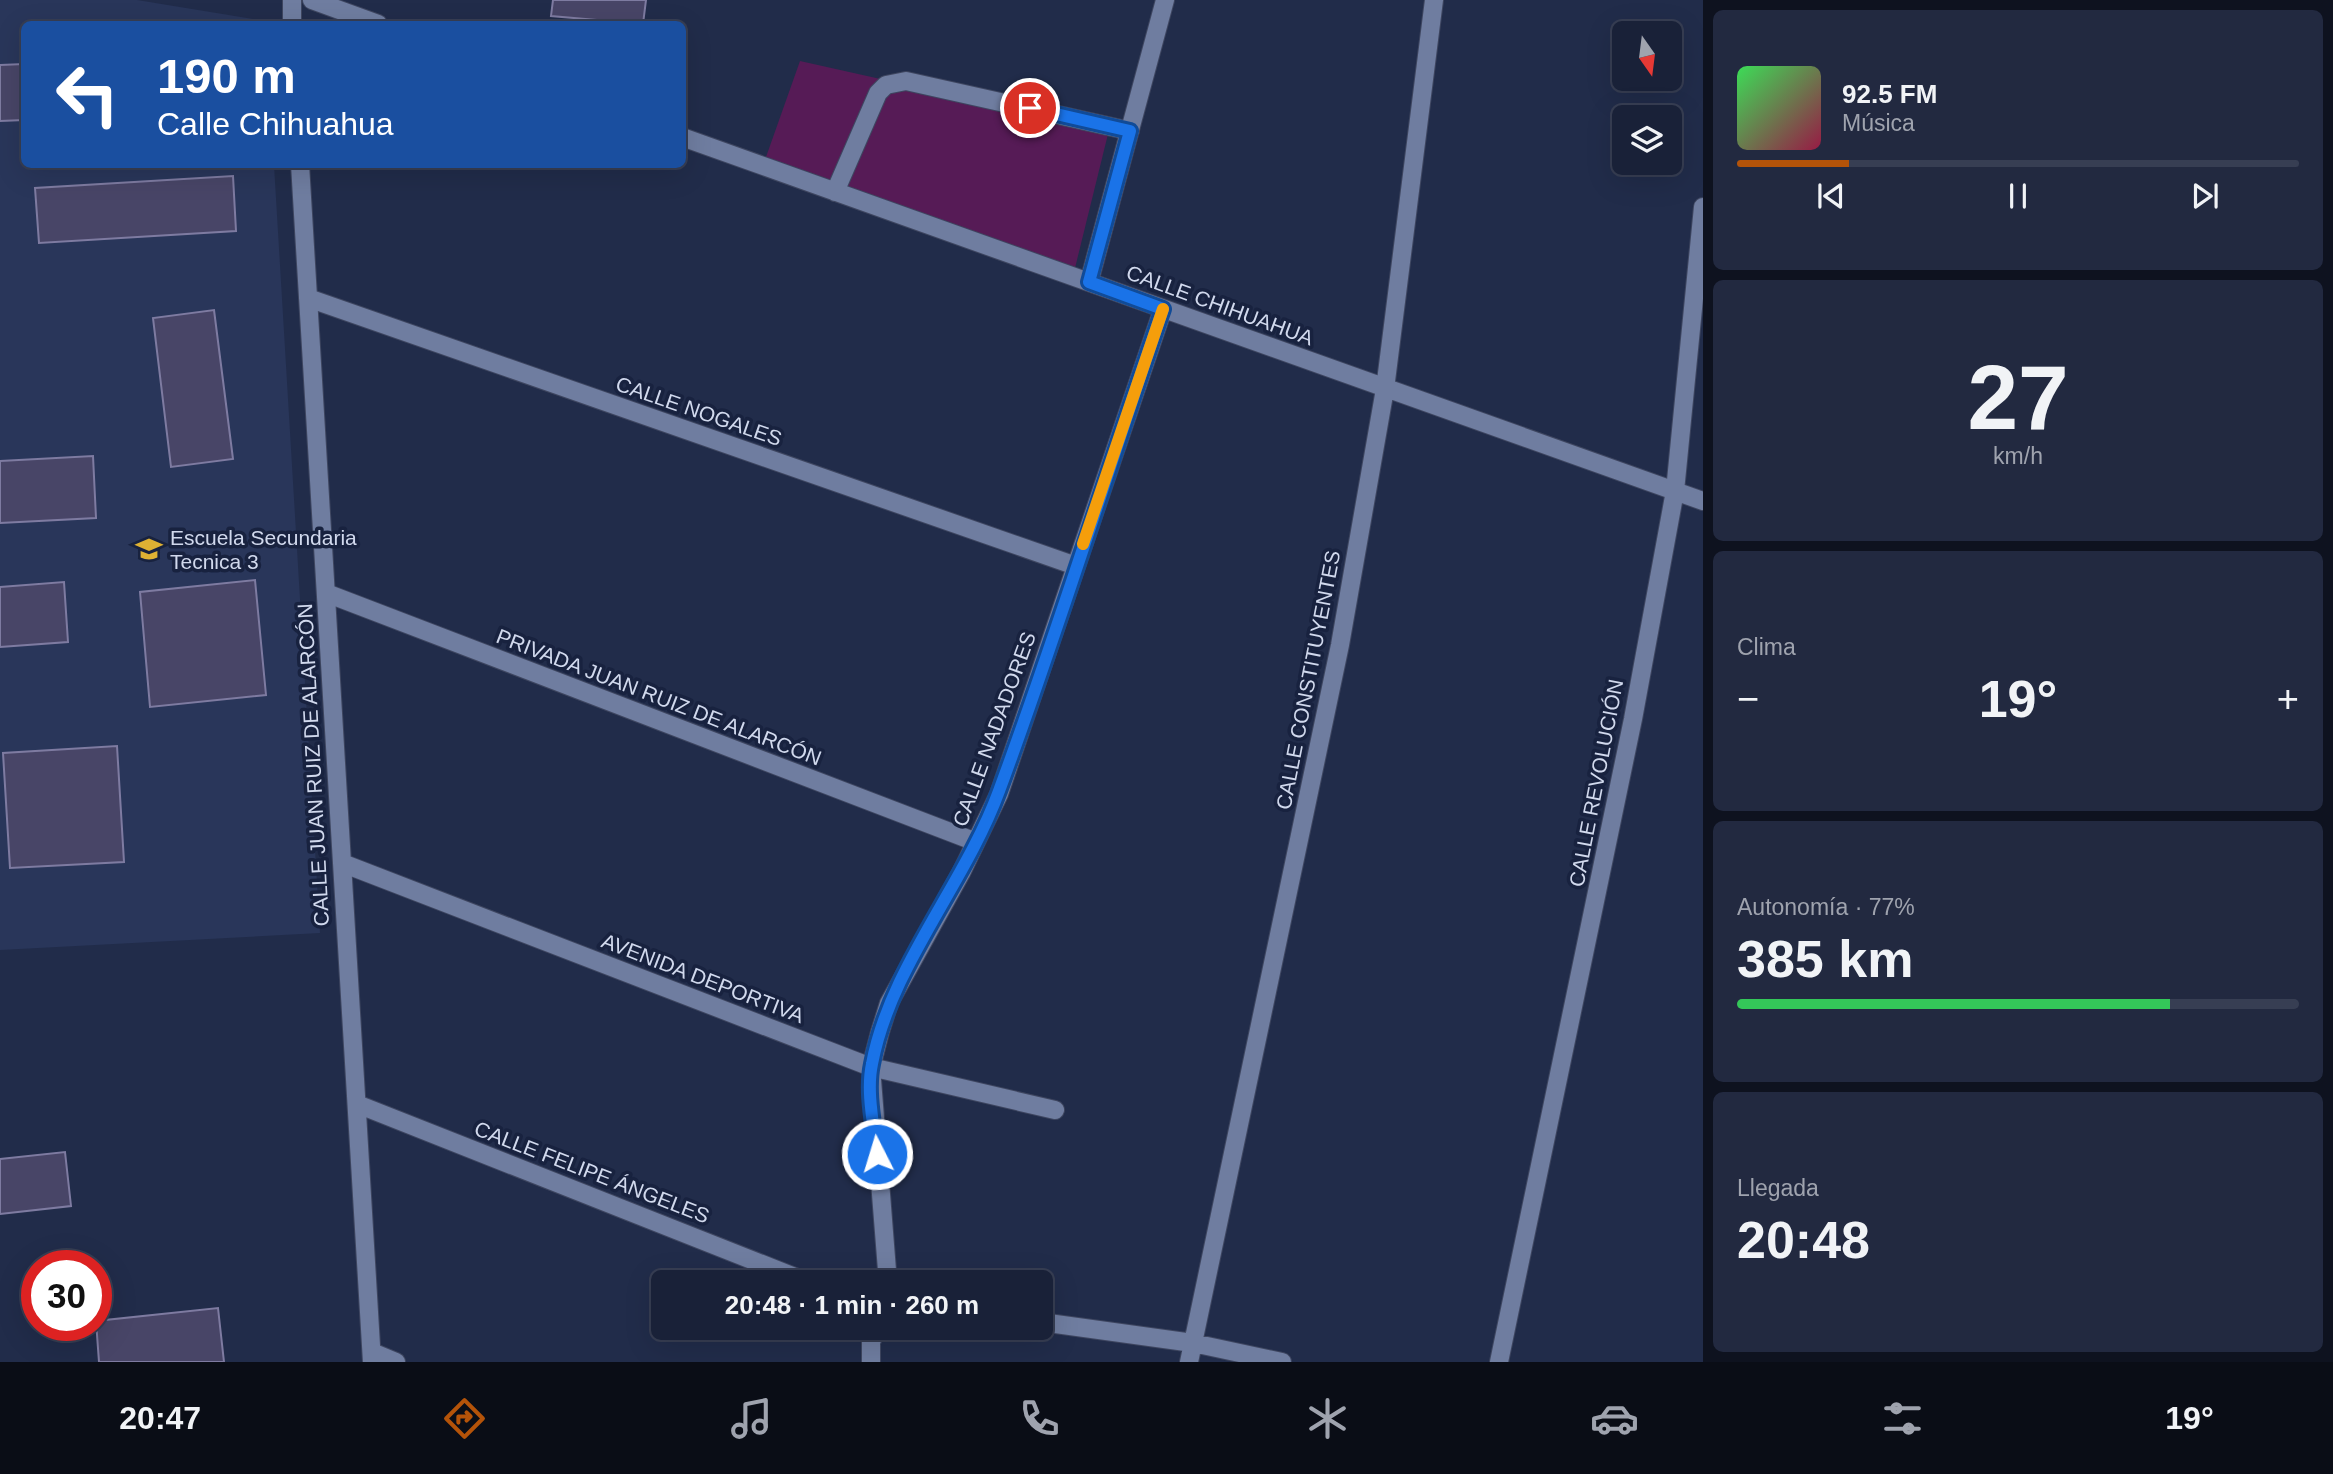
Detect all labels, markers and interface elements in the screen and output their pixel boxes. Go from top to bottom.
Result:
north arrow [1612,21,1682,91]
map controls [1612,21,1682,175]
icon: left [42,49,133,140]
text: 190 m [157,49,296,103]
pin [1000,78,1060,138]
text: 92.5 FM [1842,79,1937,109]
icon: arrive [1011,89,1049,127]
button: layers [1612,105,1682,175]
text: Calle Chihuahua [157,106,394,142]
text: Música [1842,110,1915,136]
icon: previous [1812,177,1850,215]
icon: pause [1999,177,2037,215]
icon: next [2186,177,2224,215]
street label: CALLE CHIHUAHUA [1123,260,1317,350]
text: 27 [1967,347,2069,448]
street label: CALLE NOGALES [613,372,785,450]
text: km/h [1993,443,2043,469]
place label: Escuela Secundaria Tecnica 3 [170,526,357,573]
school or university icon: Escuela Secundaria Tecnica 3 [134,534,164,564]
street label: CALLE CONSTITUYENTES [1272,548,1344,812]
street label: CALLE JUAN RUIZ DE ALARCÓN [293,603,333,927]
street label: PRIVADA JUAN RUIZ DE ALARCÓN [493,624,825,770]
street label: CALLE NADADORES [948,629,1040,829]
text: Clima [1737,634,1796,660]
text: 19° [1979,670,2057,728]
street label: CALLE REVOLUCIÓN [1565,677,1627,889]
text: − [1737,678,1759,720]
text: + [2277,678,2299,720]
text: Autonomía · 77% [1737,894,1915,920]
street label: AVENIDA DEPORTIVA [599,929,807,1027]
text: 385 km [1737,930,1913,988]
street label: CALLE FELIPE ÁNGELES [471,1117,713,1227]
position arrow [840,1117,914,1191]
text: Llegada [1737,1175,1819,1201]
text: 20:48 [1737,1211,1870,1269]
speed limit sign: 30 [21,1250,112,1341]
text: 20:48 · 1 min · 260 m [725,1290,979,1320]
icon: directions [440,1394,489,1443]
icon: music [727,1394,776,1443]
icon: phone [1015,1394,1064,1443]
icon: climate [1303,1394,1352,1443]
icon: car [1590,1394,1639,1443]
icon: filters [1878,1394,1927,1443]
text: 20:47 [119,1400,201,1436]
text: 19° [2165,1400,2214,1436]

